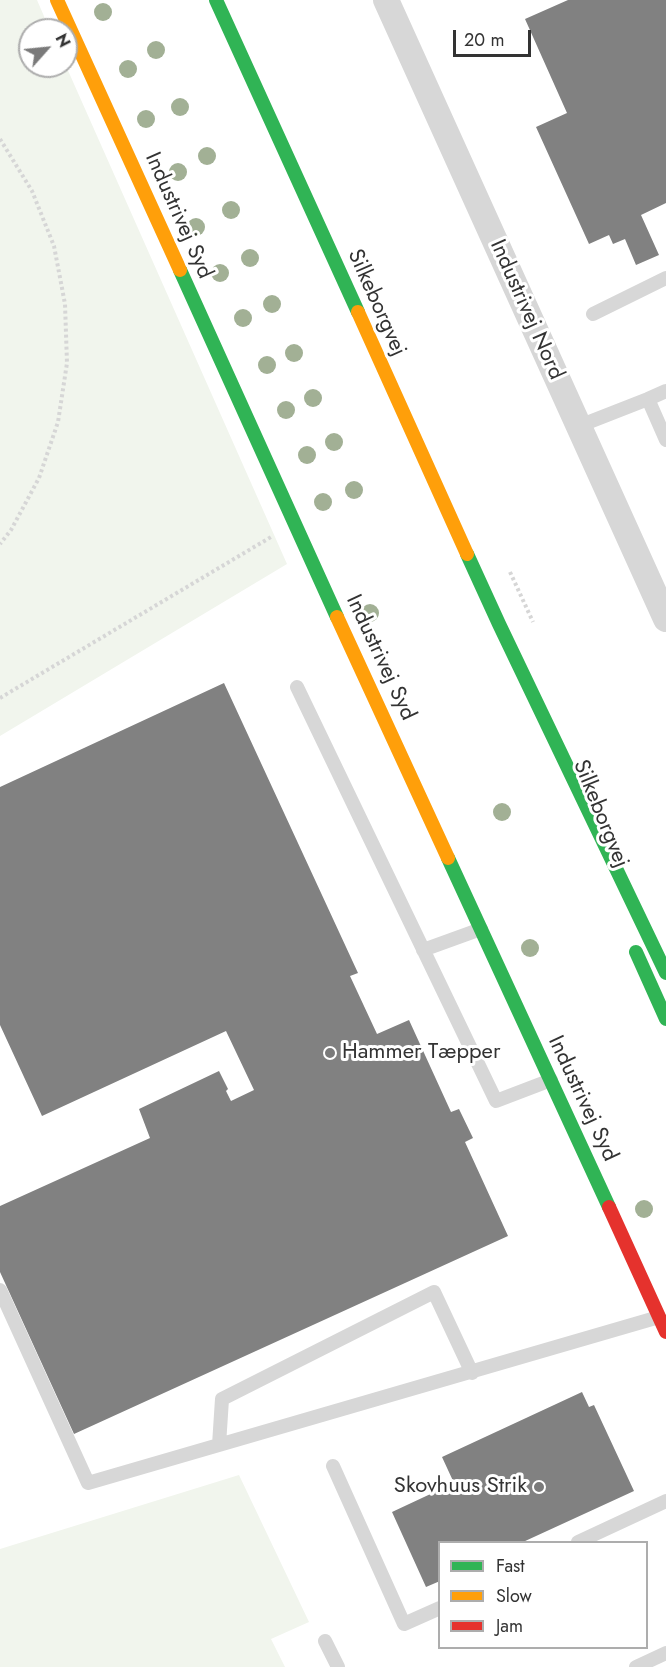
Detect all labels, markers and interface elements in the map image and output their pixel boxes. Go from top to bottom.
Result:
north arrow [18,18,78,78]
scale bar [456,18,534,56]
text: 20 m [464,27,504,53]
text: N [50,30,76,51]
street label: Industrivej Syd [138,149,218,283]
street label: Industrivej Nord [483,236,569,384]
street label: Silkeborgvej [341,246,411,360]
street label: Industrivej Syd [339,591,421,725]
street label: Silkeborgvej [566,756,634,872]
street label: Industrivej Syd [541,1032,623,1166]
place label: Hammer Tæpper [342,1040,500,1066]
marker: Hammer Tæpper [323,1046,337,1060]
place label: Skovhuus Strik [394,1474,527,1500]
marker: Skovhuus Strik [532,1480,546,1494]
legend [438,1541,648,1649]
text: Fast [496,1553,525,1579]
text: Slow [496,1583,532,1609]
text: Jam [496,1613,523,1639]

